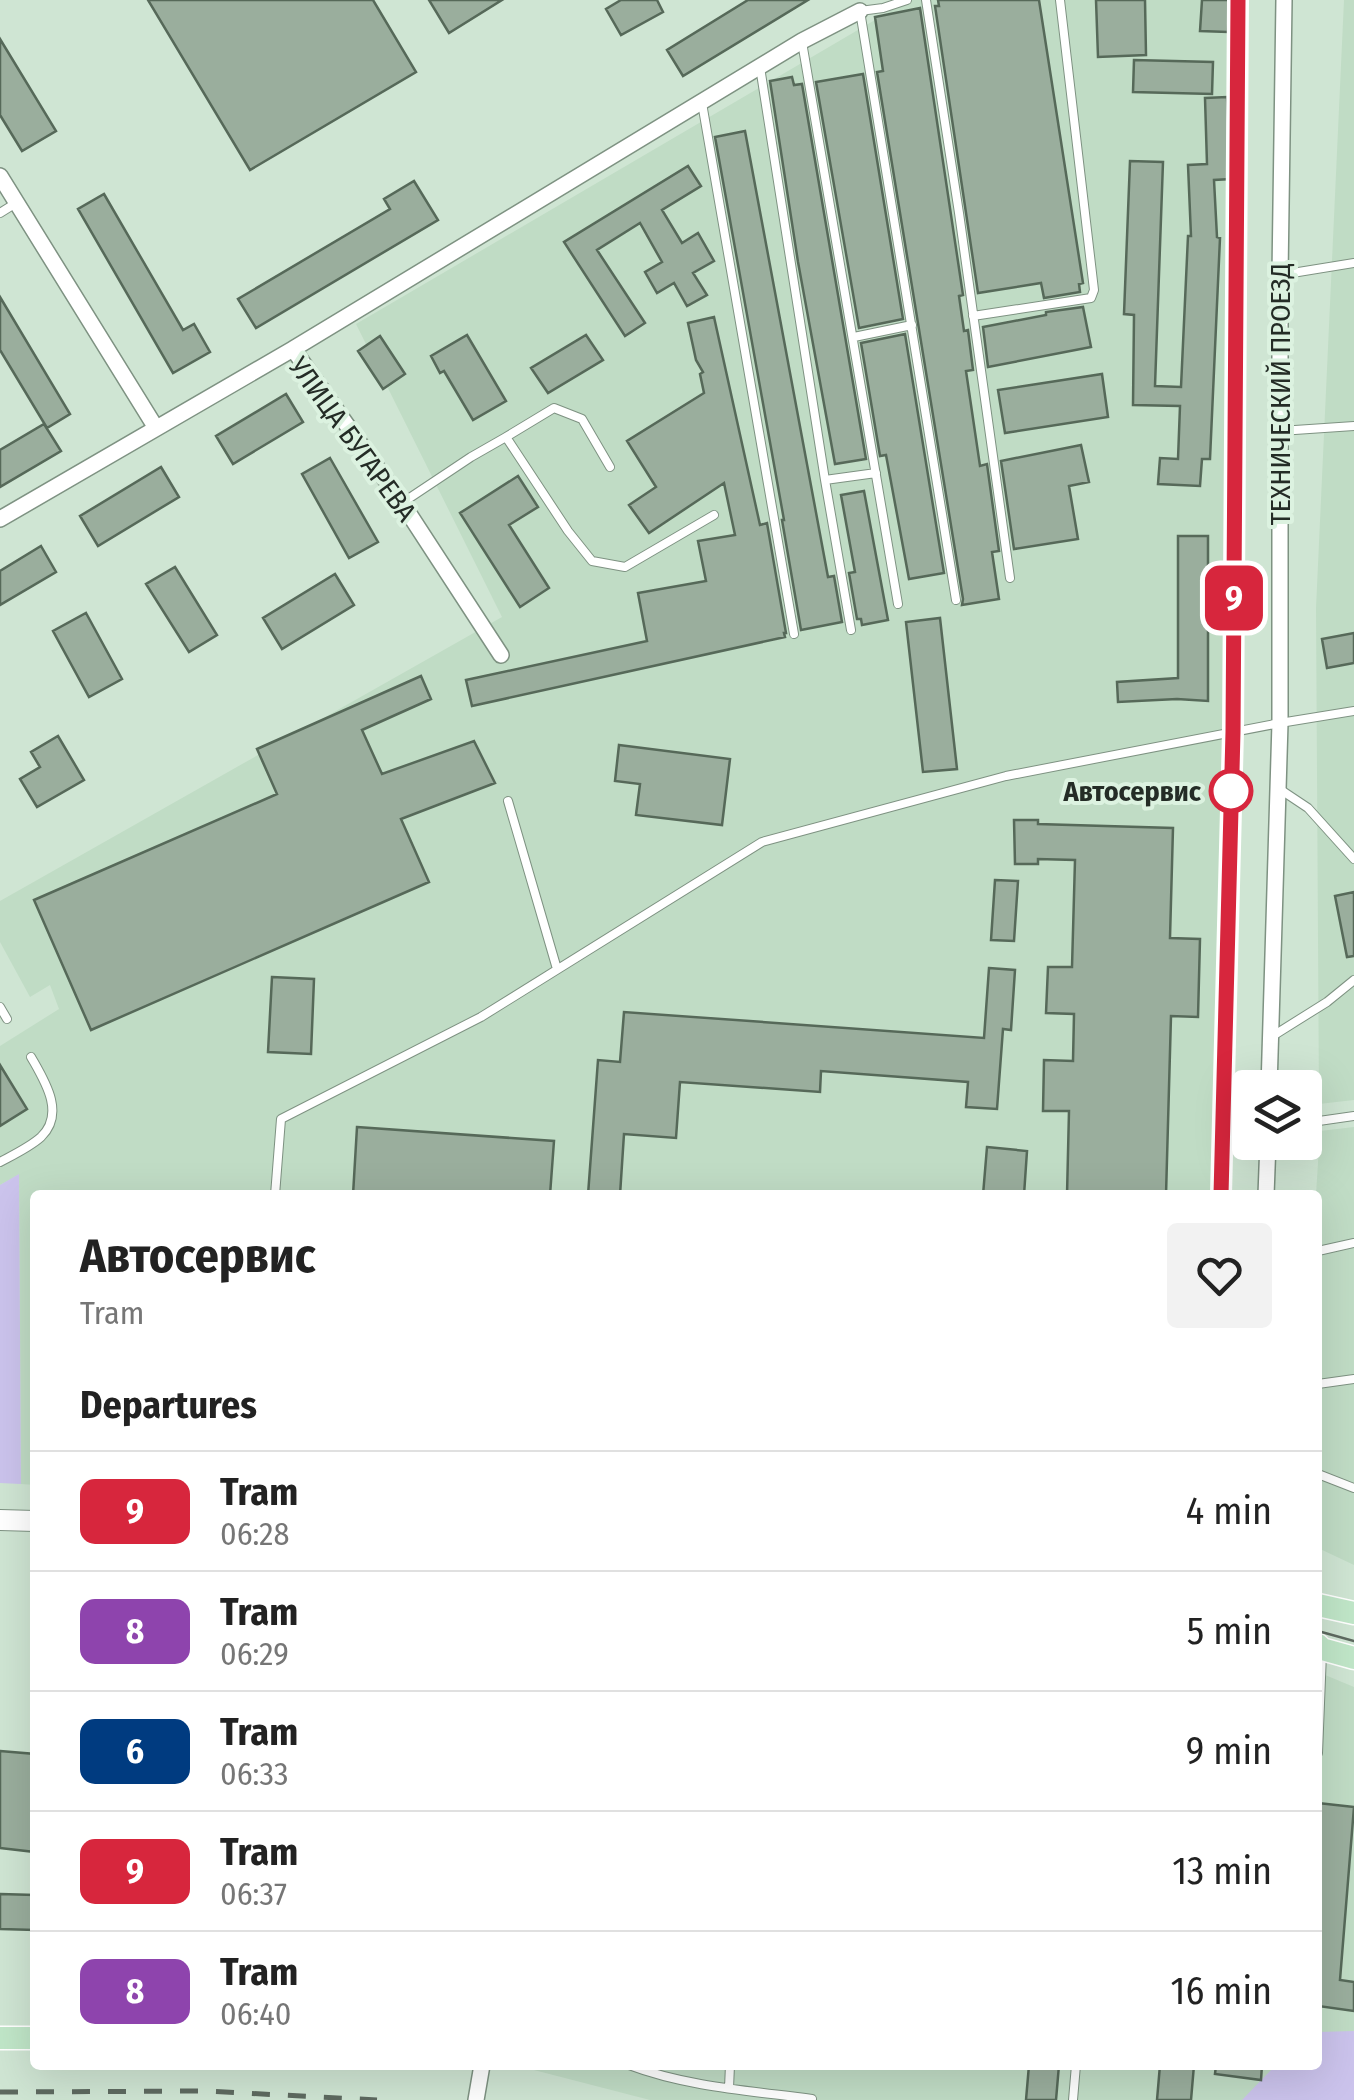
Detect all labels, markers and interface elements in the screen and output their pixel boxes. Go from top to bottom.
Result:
street label: ТЕХНИЧЕСКИЙ ПРОЕЗД [1264,263,1297,525]
street label: УЛИЦА БУГАРЕВА [281,350,423,528]
line badge: 9 [1202,566,1266,630]
text: 9 [1225,577,1243,619]
marker: Автосервис [1210,770,1252,812]
place label: Автосервис [1062,775,1202,808]
map controls [1232,1070,1322,1160]
button: layers [1232,1070,1322,1160]
button: heart [1167,1223,1272,1328]
text: Автосервис [80,1227,316,1285]
text: Tram [80,1294,144,1332]
text: Departures [80,1382,257,1428]
text: Tram [220,1469,298,1515]
text: 4 min [1186,1488,1272,1534]
text: 9 [126,1490,144,1532]
text: 06:28 [220,1515,289,1553]
text: Tram [220,1589,298,1635]
text: 5 min [1187,1608,1272,1654]
text: 8 [126,1610,144,1652]
text: 06:29 [220,1635,289,1673]
text: Tram [220,1709,298,1755]
text: 9 min [1186,1728,1272,1774]
text: 6 [126,1730,144,1772]
text: 06:33 [220,1755,288,1793]
text: Tram [220,1829,298,1875]
text: 13 min [1172,1848,1272,1894]
text: 9 [126,1850,144,1892]
text: 06:37 [220,1875,287,1913]
text: Tram [220,1949,298,1995]
text: 16 min [1171,1968,1272,2014]
text: 8 [126,1970,144,2012]
text: 06:40 [220,1995,291,2033]

